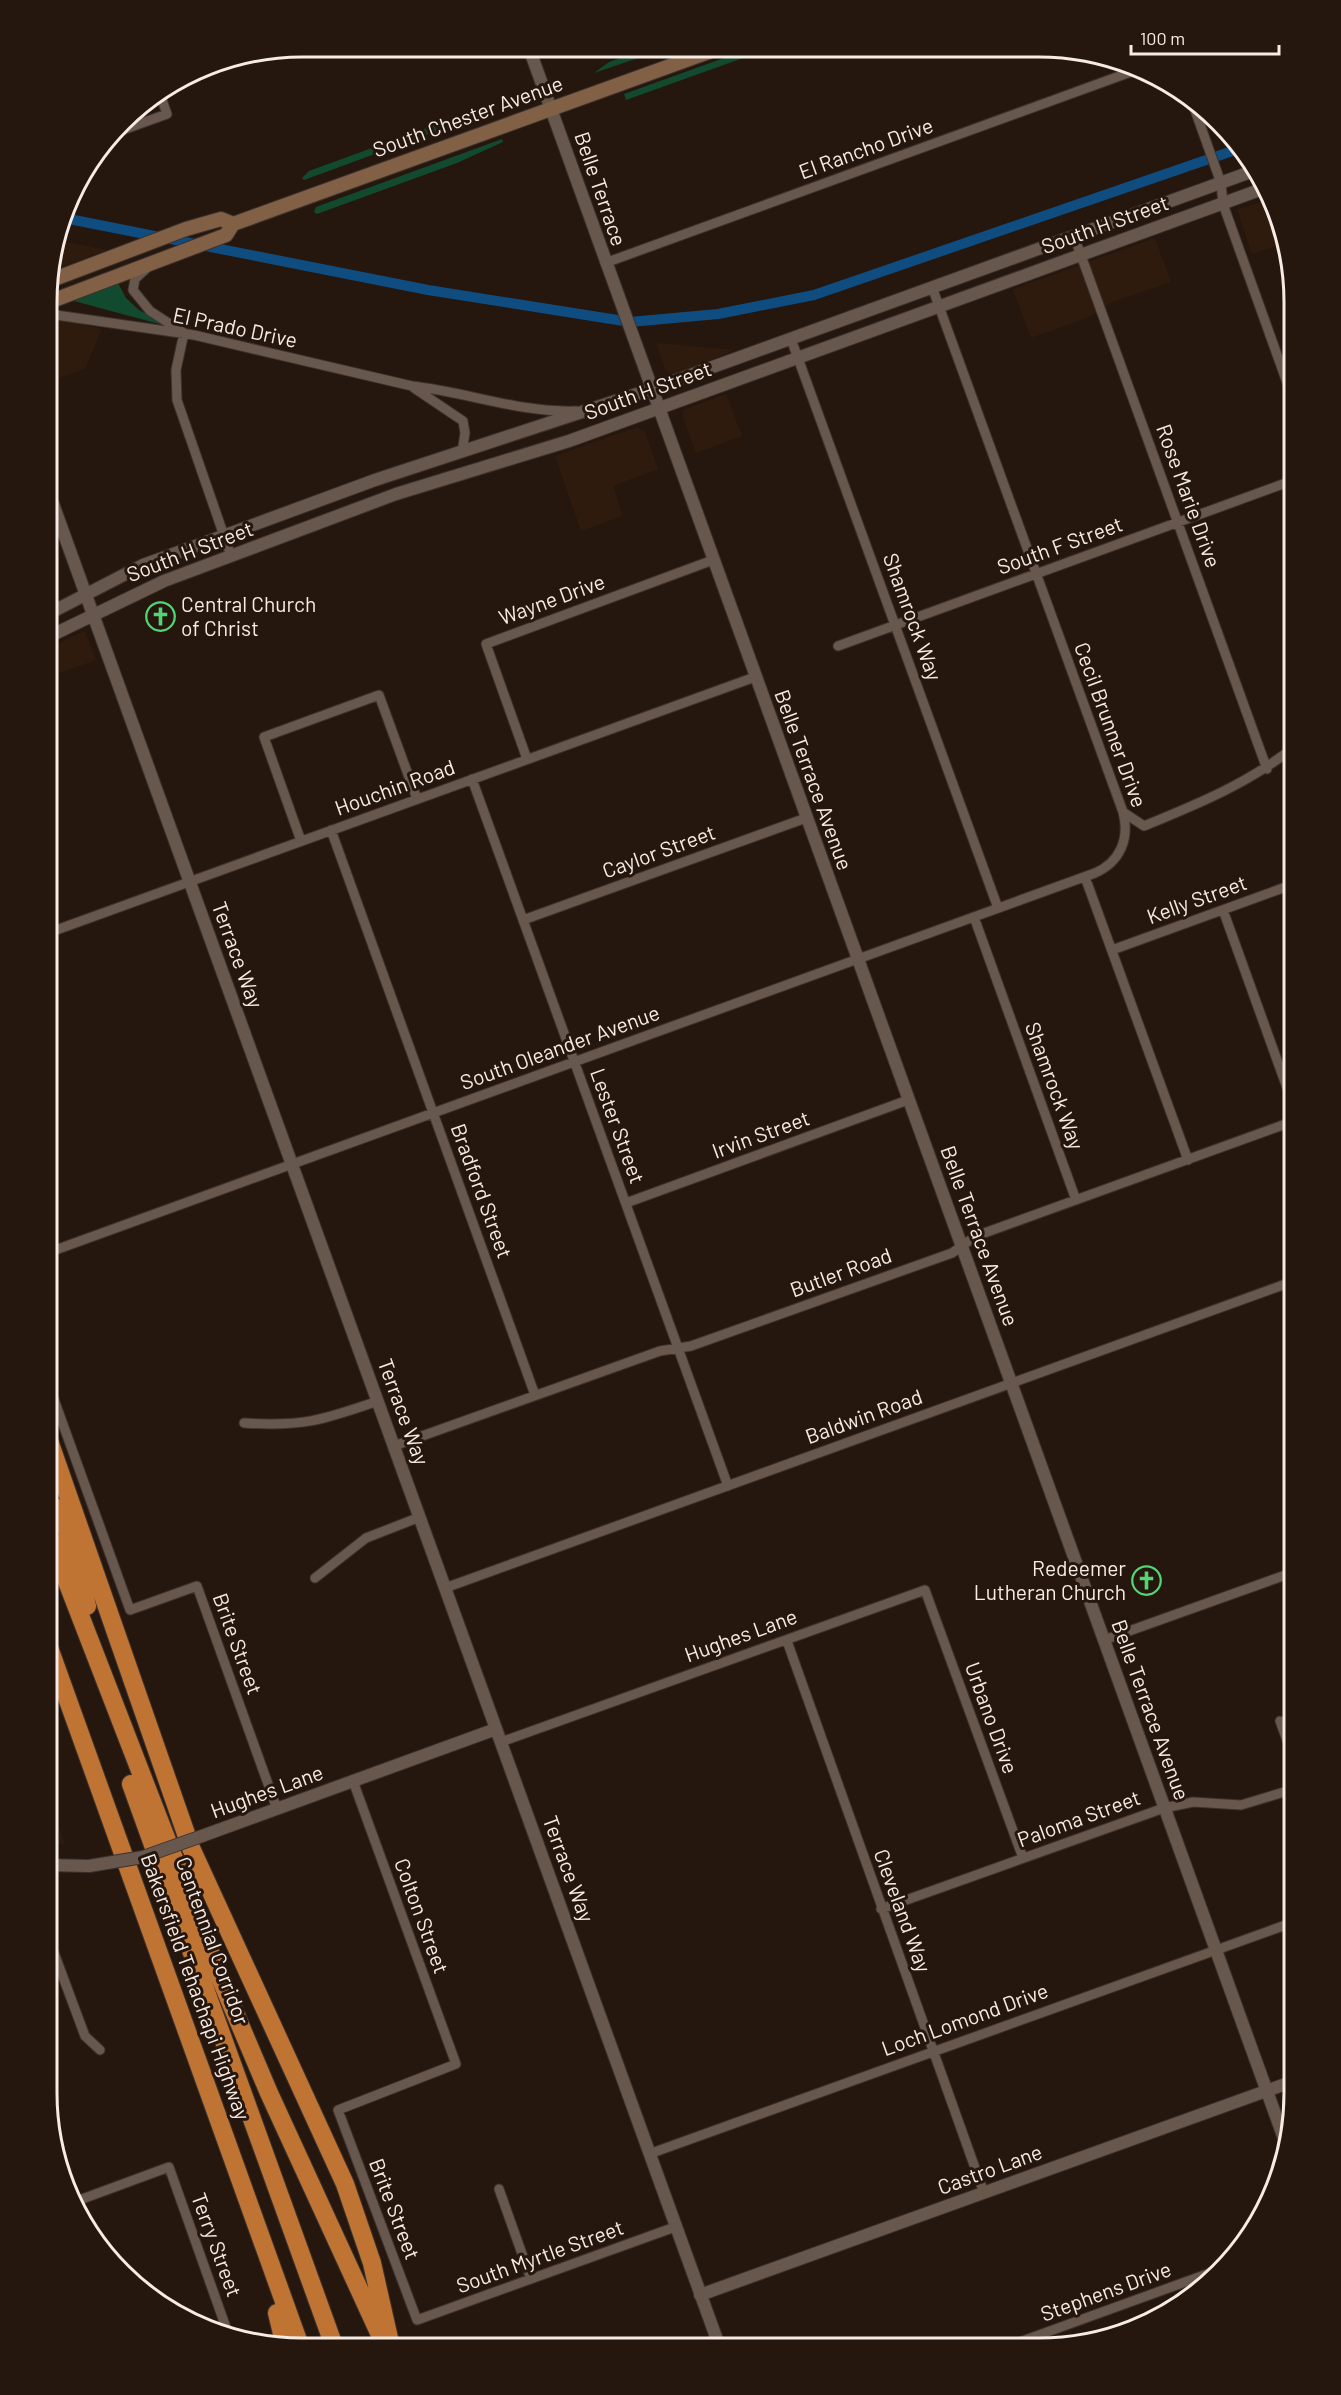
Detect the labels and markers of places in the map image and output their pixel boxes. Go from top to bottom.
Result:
place label: Central Church of Christ [181,591,316,640]
church icon: Central Church of Christ [144,601,176,633]
place label: Redeemer Lutheran Church [974,1555,1126,1604]
church icon: Redeemer Lutheran Church [1131,1565,1163,1597]

